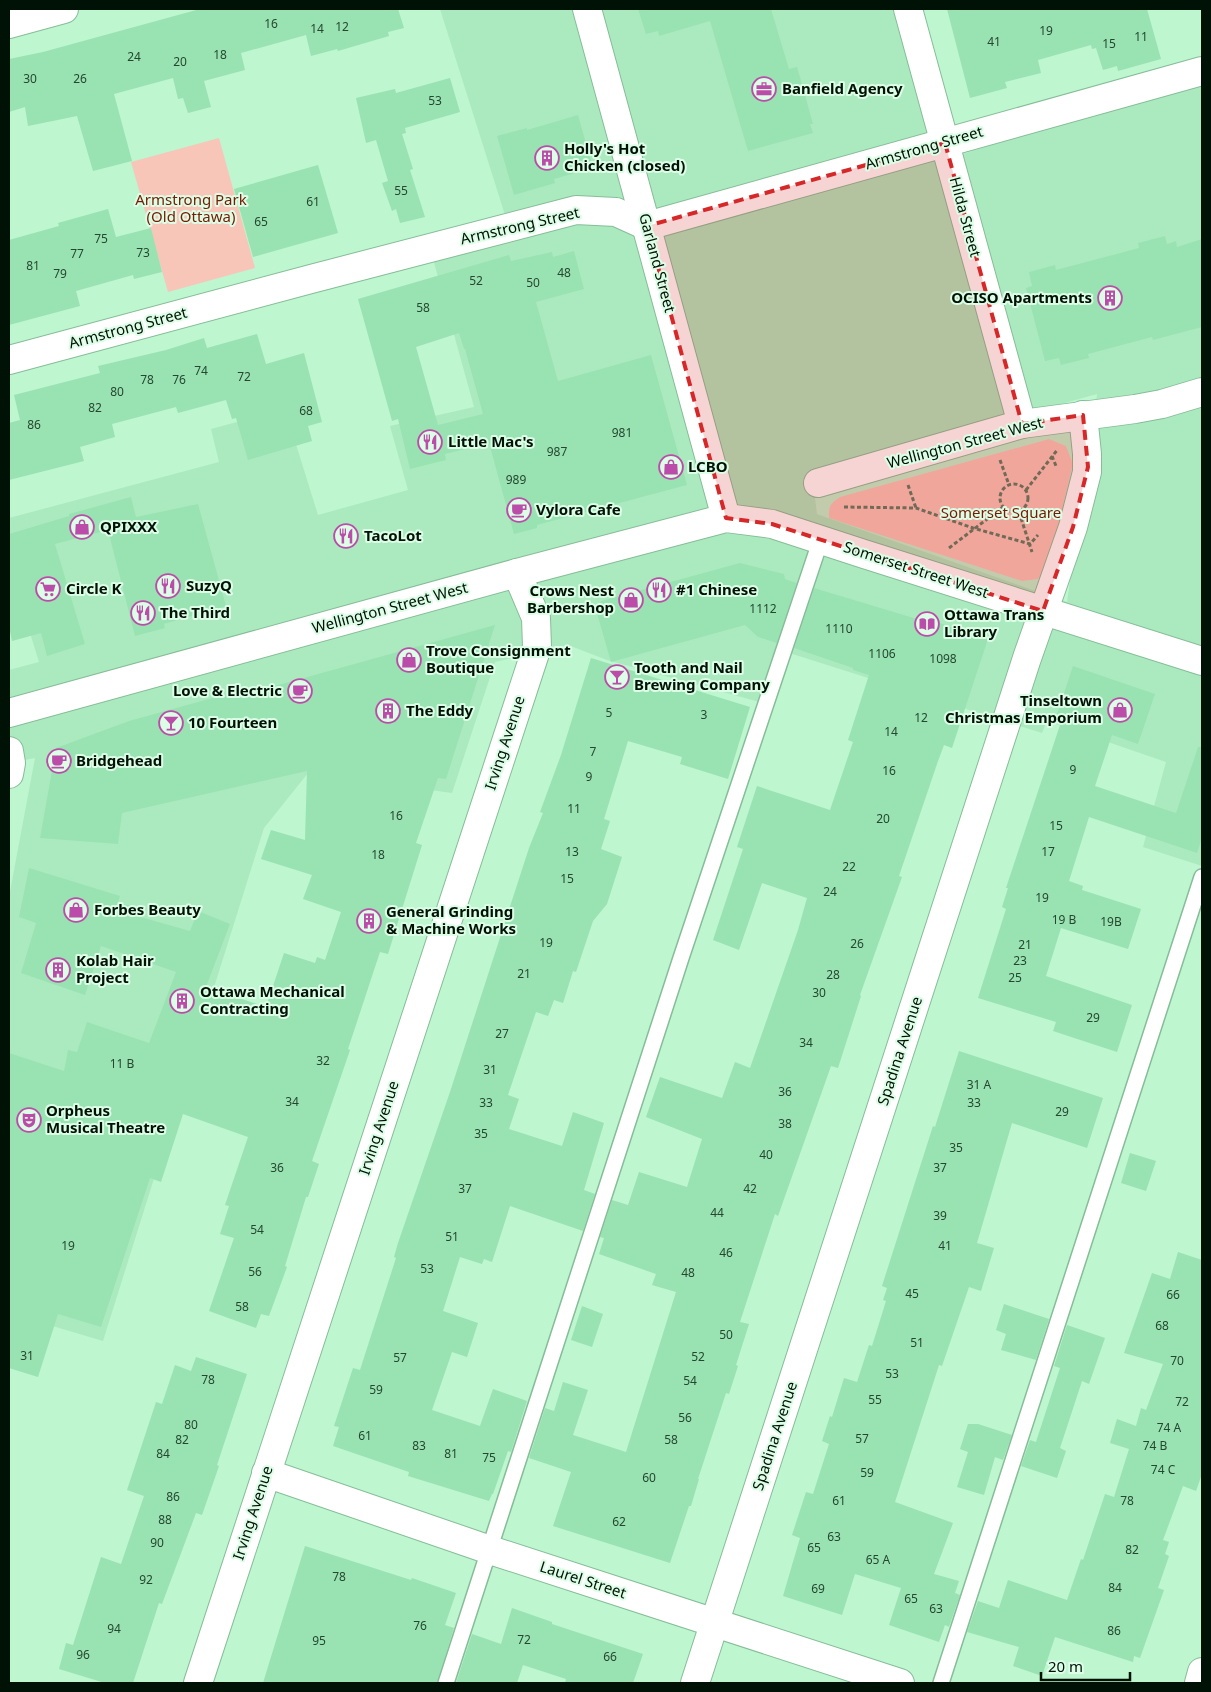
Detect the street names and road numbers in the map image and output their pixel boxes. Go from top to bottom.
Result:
street label: Armstrong Street [862,120,986,173]
street label: Hilda Street [946,174,986,260]
street label: Armstrong Street [458,201,582,248]
street label: Garland Street [635,211,681,315]
street label: Armstrong Street [66,301,190,352]
street label: Wellington Street West [885,411,1045,472]
street label: Somerset Street West [841,536,992,602]
street label: Wellington Street West [310,576,470,637]
street label: Irving Avenue [479,693,529,792]
street label: Spadina Avenue [872,994,926,1108]
street label: Irving Avenue [353,1078,403,1177]
street label: Spadina Avenue [747,1379,801,1493]
street label: Irving Avenue [227,1463,277,1562]
street label: Laurel Street [538,1556,630,1603]

